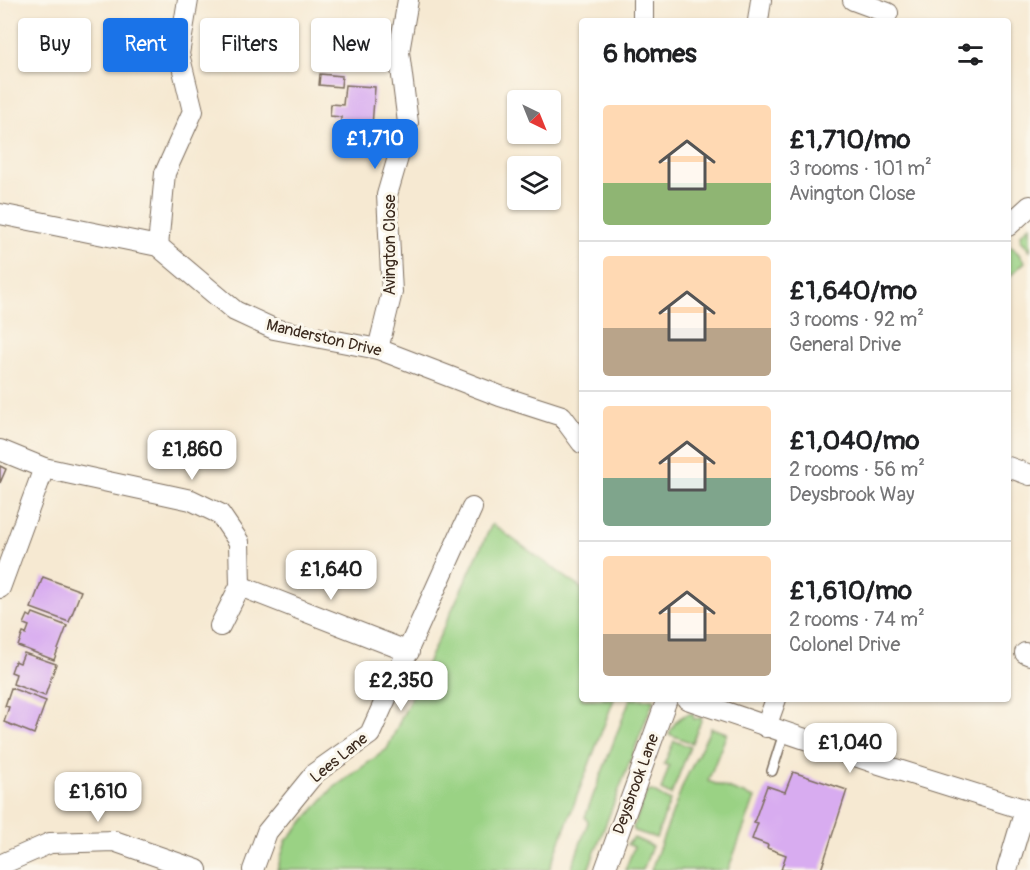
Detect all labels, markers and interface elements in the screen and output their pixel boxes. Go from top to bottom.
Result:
chip: Buy [18,18,91,72]
chip: Rent [103,18,188,72]
chip: Filters [200,18,299,72]
chip: New [311,18,391,72]
text: 6 homes [603,38,697,70]
icon: filters [954,38,987,71]
north arrow [507,90,561,144]
map controls [507,90,561,210]
pin: £1,710 [326,119,424,170]
text: £1,710/mo [789,124,911,156]
text: £1,710 [346,126,404,151]
icon: home [651,129,723,201]
button: layers [507,156,561,210]
text: 3 rooms · 101 m² [789,156,932,181]
text: Avington Close [789,181,915,206]
street label: Avington Close [380,194,400,296]
text: £1,640/mo [789,275,917,307]
icon: home [651,280,723,352]
text: 3 rooms · 92 m² [789,307,924,332]
street label: Manderston Drive [264,315,384,361]
text: General Drive [789,332,901,357]
text: £1,040/mo [789,425,919,457]
pin: £1,860 [143,430,241,481]
icon: home [651,430,723,502]
text: £1,860 [161,437,223,462]
text: 2 rooms · 56 m² [789,457,925,482]
text: Deysbrook Way [789,482,915,507]
pin: £1,640 [282,550,380,601]
text: £1,640 [300,557,362,582]
text: £1,610/mo [789,575,912,607]
icon: home [651,580,723,652]
text: 2 rooms · 74 m² [789,607,925,632]
text: Colonel Drive [789,632,900,657]
pin: £2,350 [352,661,450,712]
text: £2,350 [369,668,433,693]
pin: £1,040 [801,723,899,774]
street label: Lees Lane [306,729,372,787]
text: £1,040 [818,730,882,755]
street label: Deysbrook Lane [609,731,663,837]
pin: £1,610 [49,772,147,823]
text: £1,610 [69,779,127,804]

